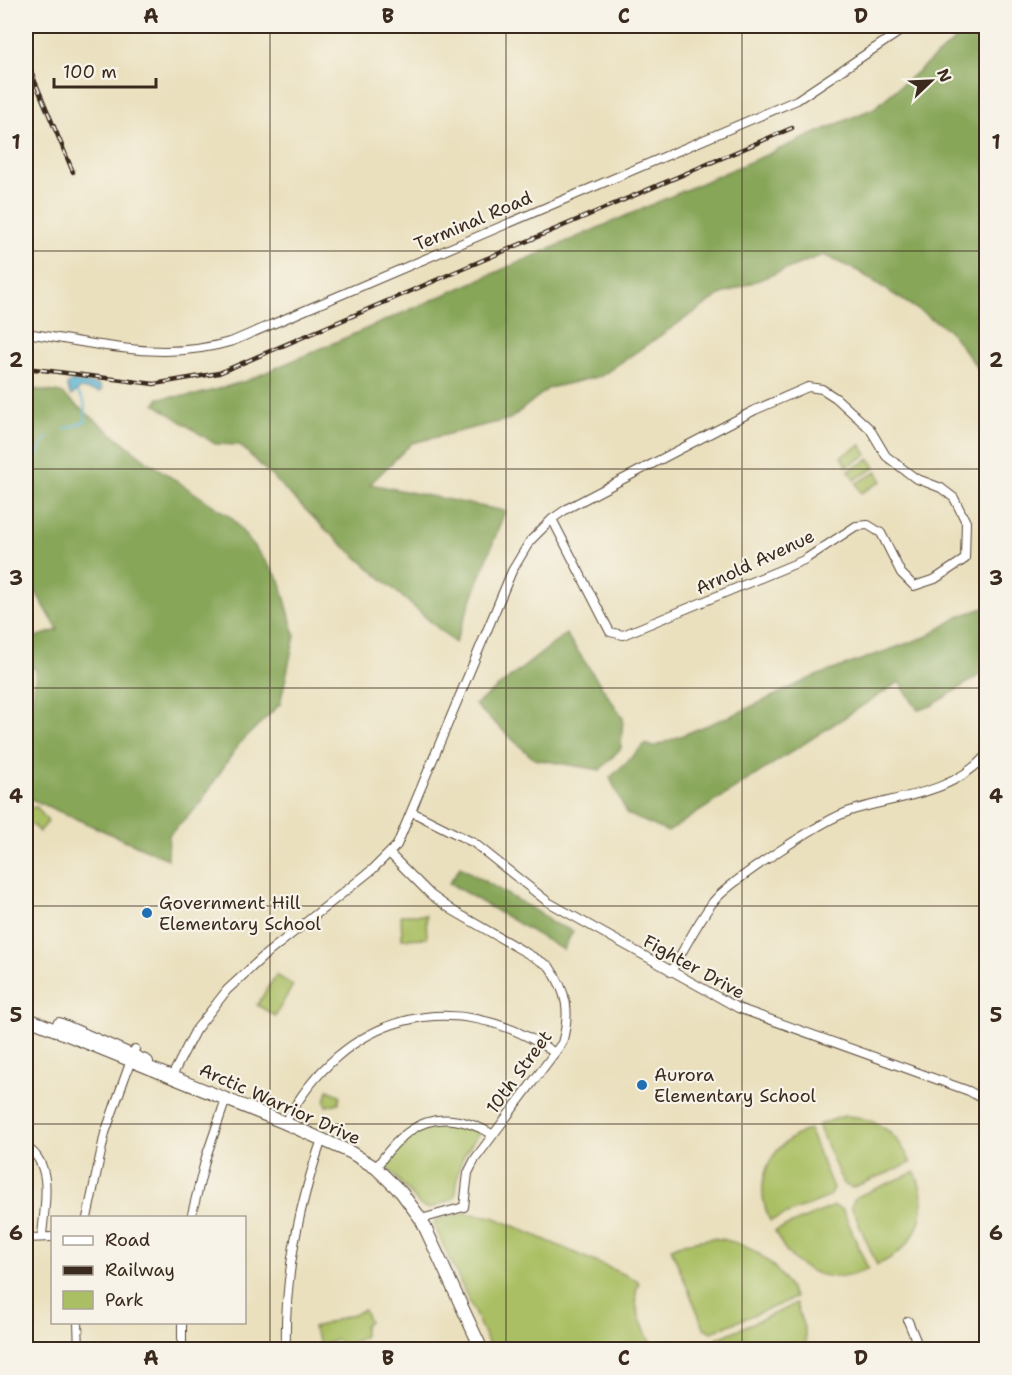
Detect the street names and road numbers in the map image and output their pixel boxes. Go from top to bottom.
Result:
street label: Terminal Road [410,185,536,257]
street label: Arnold Avenue [692,524,818,600]
street label: Fighter Drive [639,929,749,1005]
street label: 10th Street [481,1025,557,1118]
street label: Arctic Warrior Drive [196,1058,364,1150]

